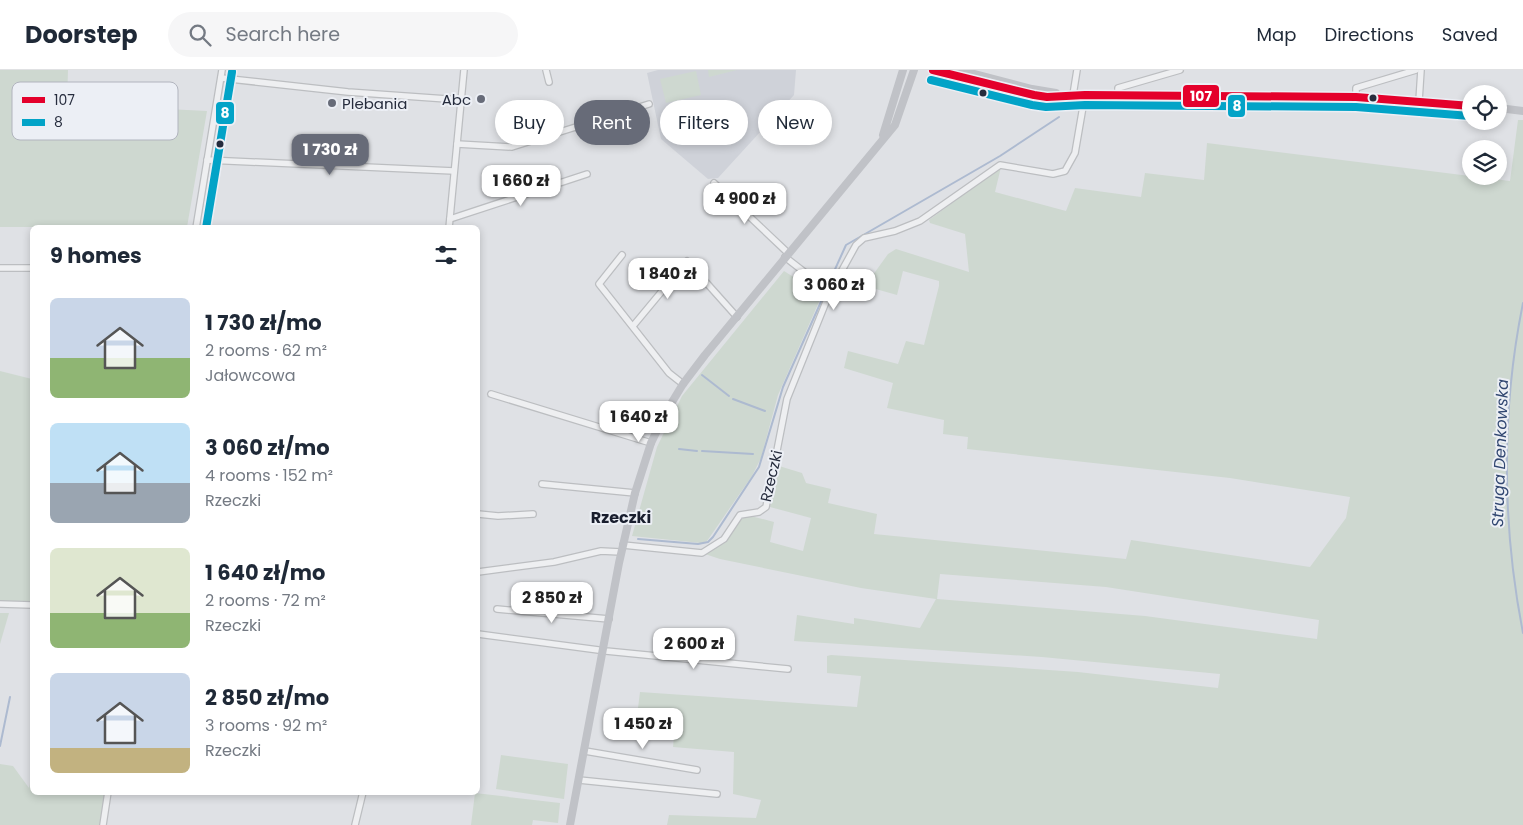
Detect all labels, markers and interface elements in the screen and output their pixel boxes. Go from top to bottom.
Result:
search box [168,12,518,57]
text: Doorstep [25,18,138,51]
icon: search [186,21,214,49]
text: Search here [226,21,340,48]
text: Map [1257,22,1296,47]
text: Directions [1324,22,1414,47]
text: Saved [1442,22,1498,47]
legend [12,82,178,140]
line badge: 107 [1182,84,1220,108]
map controls [1462,85,1507,185]
button: locate [1462,85,1507,130]
text: 107 [1190,86,1212,106]
unlabelled marker [978,88,988,98]
place label: Abc [442,89,471,110]
text: 107 [54,90,75,110]
place label: Plebania [342,93,407,114]
marker: Abc [475,93,487,105]
unlabelled marker [1368,93,1378,103]
line badge: 8 [1227,94,1246,118]
text: 8 [1232,96,1242,116]
marker: Plebania [326,97,338,109]
chip: Buy [495,100,564,145]
chip: Rent [574,100,650,145]
chip: Filters [660,100,748,145]
chip: New [758,100,832,145]
line badge: 8 [215,101,235,125]
text: 8 [220,103,230,123]
text: 8 [54,112,63,132]
pin: 1 730 zł [278,134,382,176]
text: 1 730 zł [303,138,357,161]
unlabelled marker [215,139,225,149]
button: layers [1462,140,1507,185]
pin: 1 660 zł [469,164,573,207]
text: 1 660 zł [493,169,549,192]
pin: 4 900 zł [693,182,797,225]
text: 4 900 zł [714,187,776,210]
text: 9 homes [50,241,142,270]
icon: filters [432,241,460,269]
pin: 1 840 zł [616,258,720,300]
text: 1 840 zł [639,262,697,285]
pin: 3 060 zł [782,268,886,311]
text: 3 060 zł [804,273,864,296]
text: 1 730 zł/mo [205,308,322,337]
icon: home [90,318,150,378]
text: 2 rooms · 62 m² [205,339,327,362]
text: Jałowcowa [205,364,296,387]
water label: Struga Denkowska [1486,378,1514,527]
pin: 1 640 zł [587,400,691,443]
text: 1 640 zł [610,405,668,428]
text: 3 060 zł/mo [205,433,330,462]
icon: home [90,443,150,503]
street label: Rzeczki [755,448,787,504]
text: 4 rooms · 152 m² [205,464,333,487]
text: Rzeczki [205,489,261,512]
district label: Rzeczki [591,506,651,529]
text: 1 640 zł/mo [205,558,325,587]
icon: home [90,568,150,628]
pin: 2 850 zł [500,582,604,624]
text: 2 850 zł [522,586,582,609]
text: 2 rooms · 72 m² [205,589,326,612]
text: Rzeczki [205,614,261,637]
pin: 2 600 zł [642,628,746,670]
text: 2 600 zł [664,632,724,655]
text: 2 850 zł/mo [205,683,329,712]
icon: home [90,693,150,753]
pin: 1 450 zł [591,708,695,750]
text: 1 450 zł [614,712,672,735]
text: 3 rooms · 92 m² [205,714,327,737]
text: Rzeczki [205,739,261,762]

